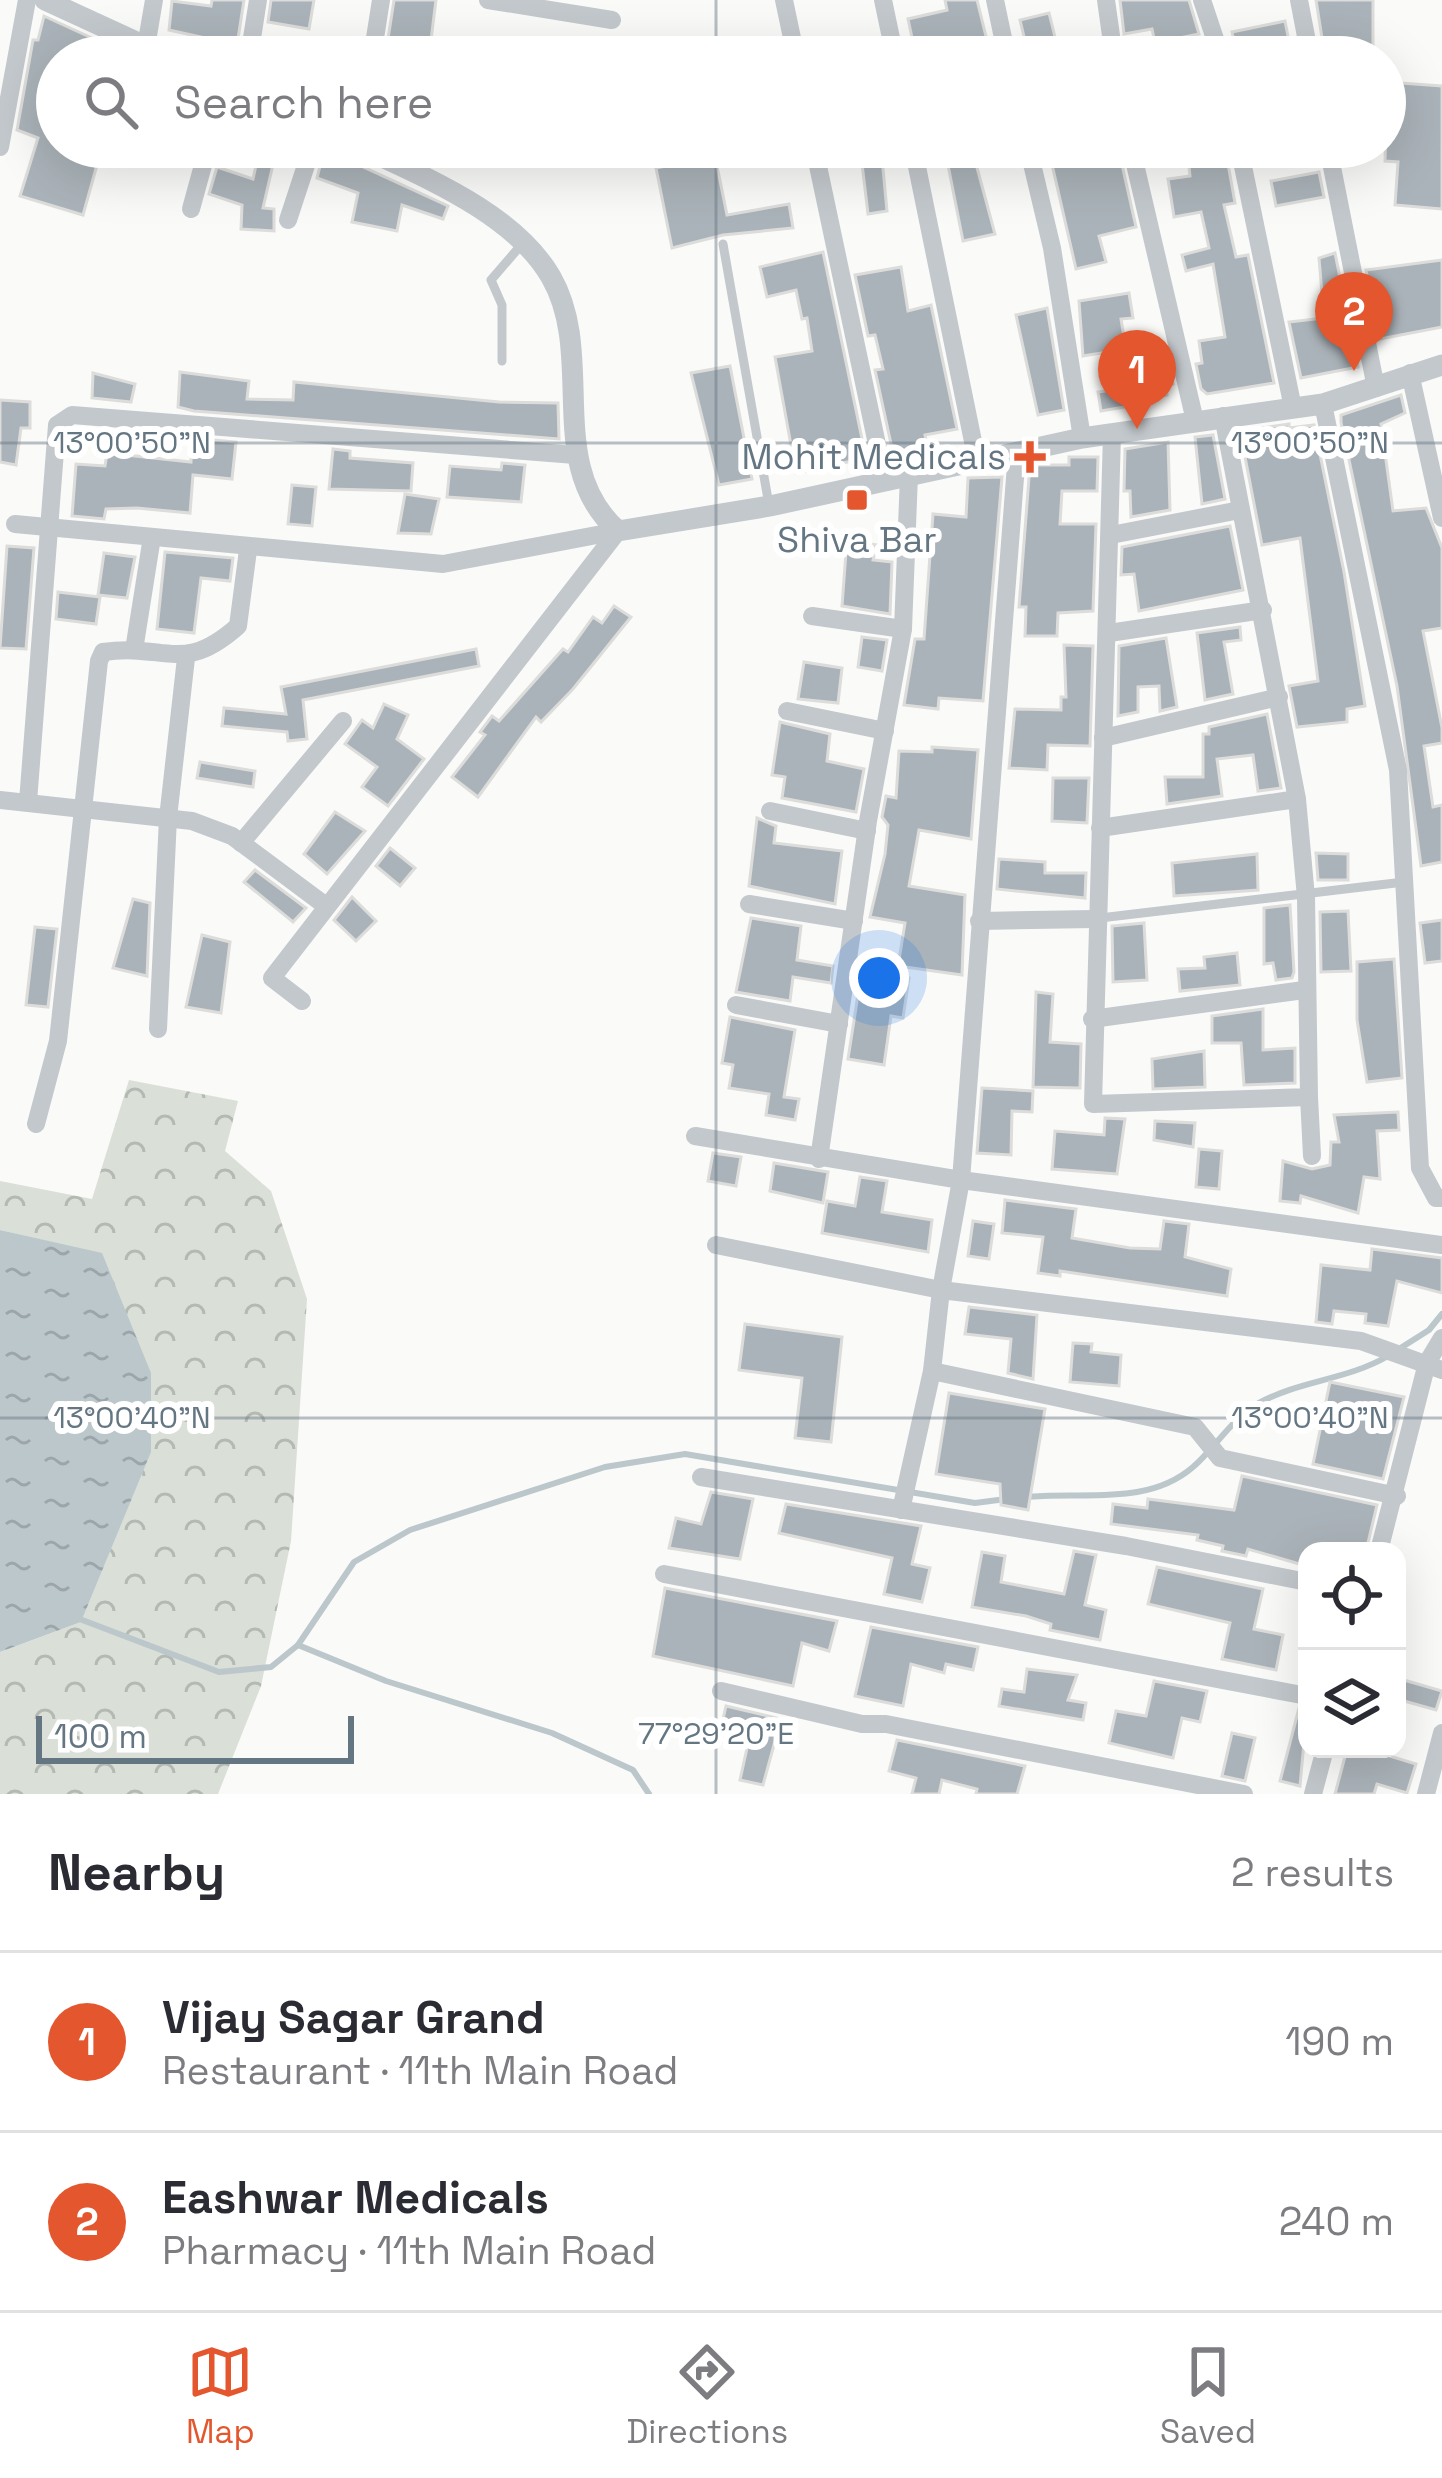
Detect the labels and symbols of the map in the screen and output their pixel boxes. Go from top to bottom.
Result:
pin: 2 [1315,272,1393,371]
pin: 1 [1098,330,1176,429]
text: 13°00'50"N [53,423,211,462]
text: 13°00'50"N [1231,423,1389,462]
place label: Mohit Medicals [741,434,1006,480]
marker: Mohit Medicals [1017,444,1043,470]
marker: Shiva Bar [844,487,870,513]
place label: Shiva Bar [777,517,937,563]
your location [849,948,909,1008]
text: 13°00'40"N [53,1398,211,1437]
text: 13°00'40"N [1231,1398,1389,1437]
scale bar [36,1710,354,1763]
text: 77°29'20"E [638,1714,794,1753]

